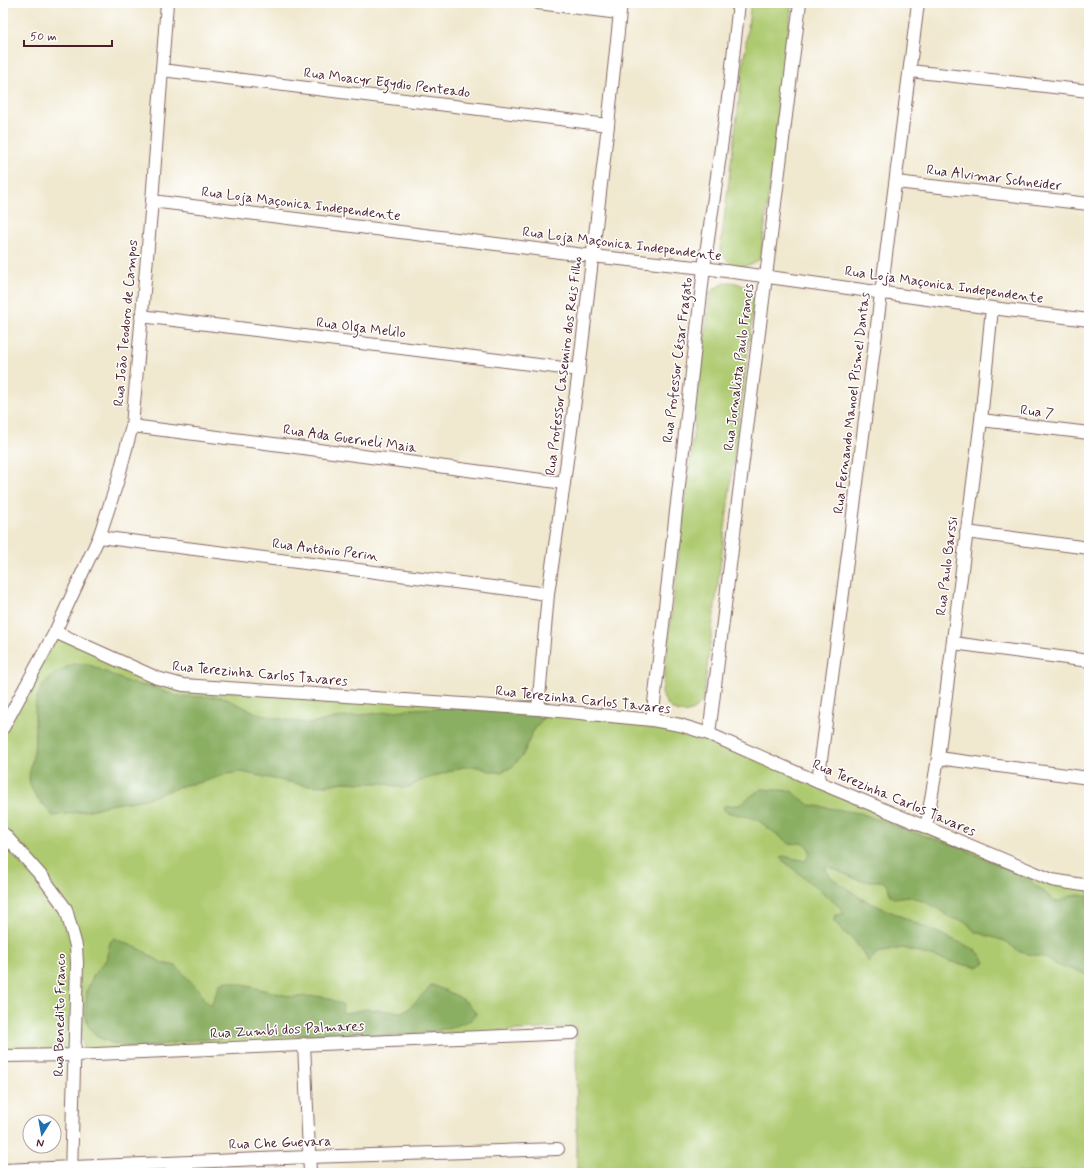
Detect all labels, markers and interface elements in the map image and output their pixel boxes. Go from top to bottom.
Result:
scale bar [24,22,112,48]
text: 50 m [30,29,57,45]
street label: Rua Moacyr Egydio Penteado [302,64,471,104]
street label: Rua Alvimar Schneider [925,161,1063,195]
street label: Rua Loja Maçonica Independente [200,183,402,225]
street label: Rua Loja Maçonica Independente [521,223,723,265]
street label: Rua João Teodoro de Campos [110,239,142,407]
street label: Rua Professor Casemiro dos Reis Filho [542,255,586,477]
street label: Rua Loja Maçonica Independente [843,262,1045,308]
street label: Rua Professor César Fragato [659,276,699,444]
street label: Rua Jornalista Paulo Francis [720,282,758,452]
street label: Rua Fernando Manoel Pismel Dantas [829,291,875,515]
street label: Rua Olga Melilo [315,314,407,344]
street label: Rua 7 [1019,401,1055,423]
street label: Rua Ada Guerneli Maia [282,421,419,457]
street label: Rua Paulo Barssi [932,515,962,617]
street label: Rua Antônio Perin [271,535,379,565]
street label: Rua Terezinha Carlos Tavares [172,657,348,691]
street label: Rua Terezinha Carlos Tavares [495,682,671,718]
street label: Rua Terezinha Carlos Tavares [809,755,979,841]
street label: Rua Benedito Franco [50,953,70,1077]
street label: Rua Zumbí dos Palmares [209,1017,365,1043]
north arrow [22,1114,62,1154]
street label: Rua Che Guevara [228,1132,332,1154]
text: N [35,1135,45,1150]

